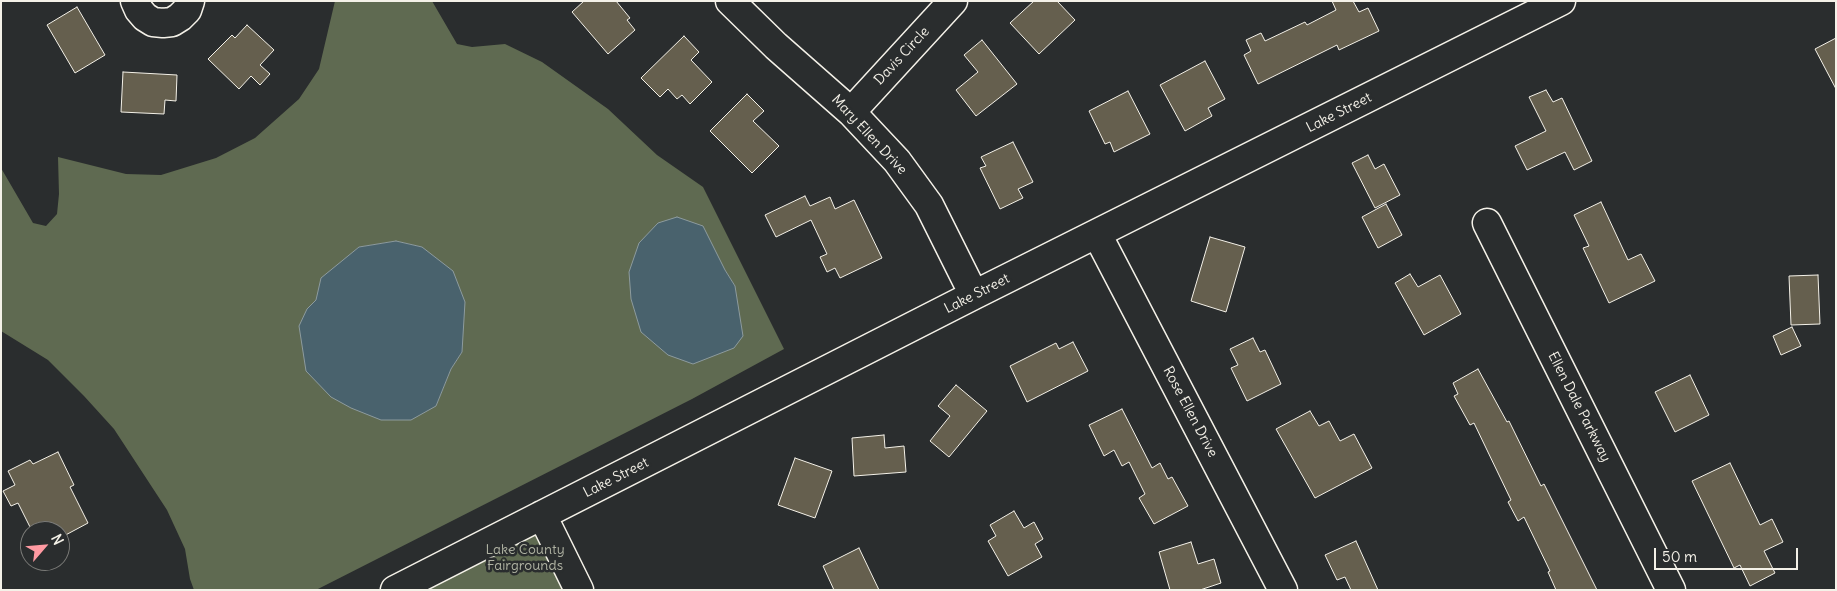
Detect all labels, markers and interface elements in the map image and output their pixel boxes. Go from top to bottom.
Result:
street label: Davis Circle [871,23,933,89]
street label: Lake Street [1304,89,1374,137]
street label: Mary Ellen Drive [828,92,910,178]
street label: Lake Street [942,270,1012,318]
street label: Ellen Dale Parkway [1544,349,1614,465]
street label: Rose Ellen Drive [1159,364,1221,460]
street label: Lake Street [581,454,651,502]
north arrow [20,521,70,571]
text: N [47,531,68,548]
scale bar [1657,538,1801,570]
park label: Lake County Fairgrounds [485,542,565,574]
text: 50 m [1662,547,1697,566]

